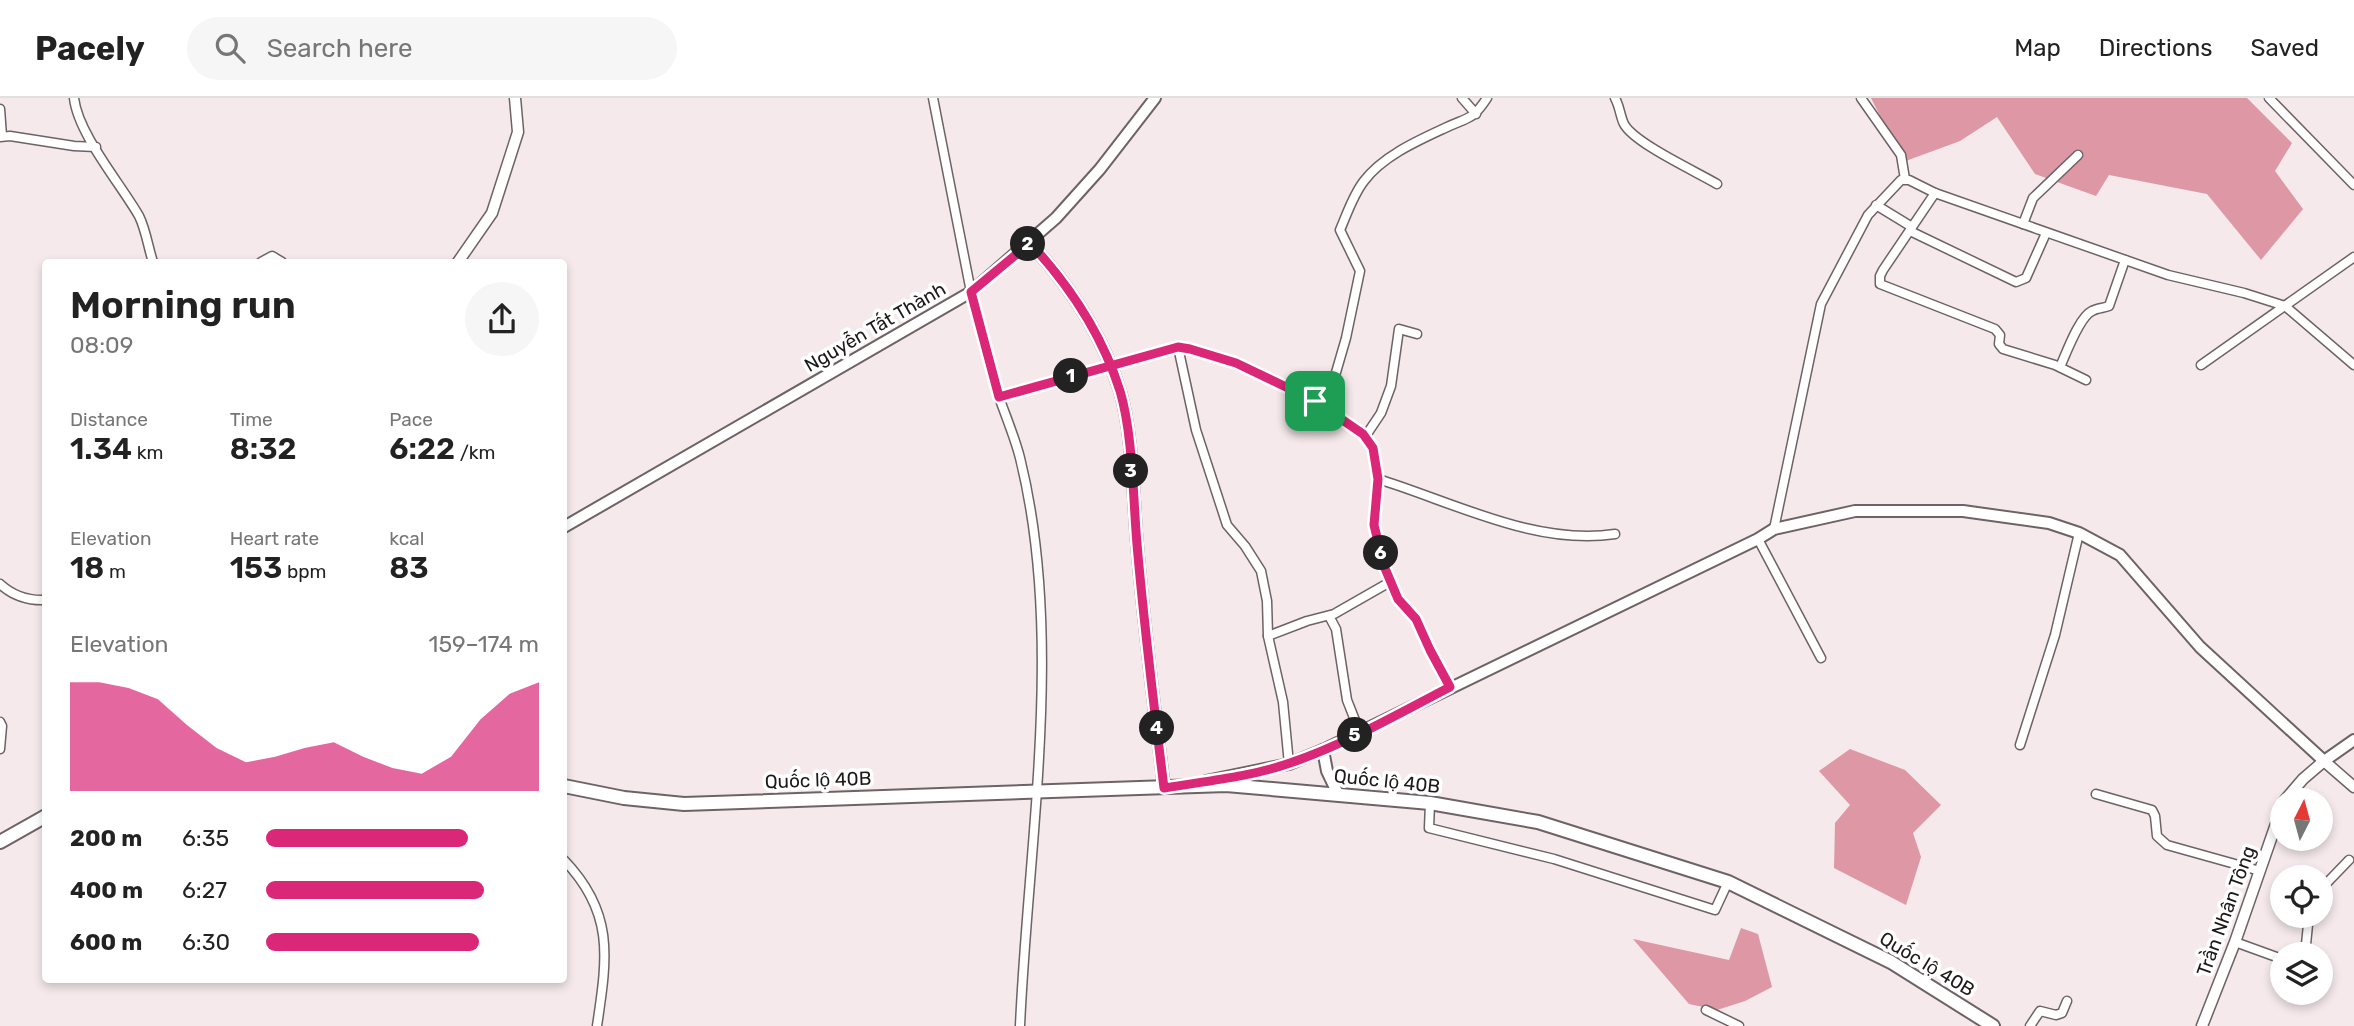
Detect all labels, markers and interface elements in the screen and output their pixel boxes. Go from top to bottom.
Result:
search box [187,17,677,80]
text: Pacely [35,29,145,68]
icon: search [211,29,249,67]
text: Search here [267,33,412,64]
text: Map [2014,34,2061,62]
text: Directions [2099,34,2212,62]
text: Saved [2250,34,2319,62]
pin: 2 [1010,226,1046,262]
text: 2 [1021,232,1034,255]
street label: Nguyễn Tất Thành [800,277,950,377]
text: Morning run [70,282,296,328]
button: share [465,282,539,356]
text: 08:09 [70,331,133,359]
pin: 1 [1054,358,1088,394]
text: 1 [1066,364,1075,387]
pin [1285,371,1345,431]
icon: arrive [1296,382,1334,420]
text: Distance [70,408,148,431]
text: Time [230,408,273,431]
text: Pace [389,408,433,431]
text: 1.34 [70,431,132,467]
text: 8:32 [230,431,296,467]
text: 6:22 [389,431,455,467]
text: km [132,441,163,464]
text: /km [455,441,496,464]
pin: 3 [1114,454,1148,488]
text: 3 [1124,459,1137,482]
text: Elevation [70,527,151,550]
text: Heart rate [230,527,319,550]
text: kcal [389,527,424,550]
pin: 6 [1364,536,1398,570]
text: 6 [1374,541,1387,564]
text: 18 [70,550,104,586]
text: 153 [230,550,282,586]
text: 83 [389,550,429,586]
text: m [104,560,126,583]
text: bpm [282,560,327,583]
text: Elevation [70,630,169,658]
text: 159–174 m [429,630,539,658]
pin: 4 [1140,710,1174,746]
text: 4 [1150,716,1163,739]
pin: 5 [1338,718,1372,752]
text: 5 [1348,723,1361,746]
street label: Quốc lộ 40B [1333,764,1441,798]
street label: Quốc lộ 40B [764,767,872,793]
north arrow [2270,788,2333,850]
map controls [2270,788,2333,1005]
text: 200 m [70,824,142,852]
text: 6:35 [182,824,229,852]
street label: Trần Nhân Tông [2192,843,2260,979]
button: locate [2270,865,2333,928]
text: 400 m [70,876,143,904]
text: 6:27 [182,876,227,904]
street label: Quốc lộ 40B [1875,927,1979,1001]
text: 600 m [70,928,142,956]
text: 6:30 [182,928,230,956]
button: layers [2270,942,2333,1005]

